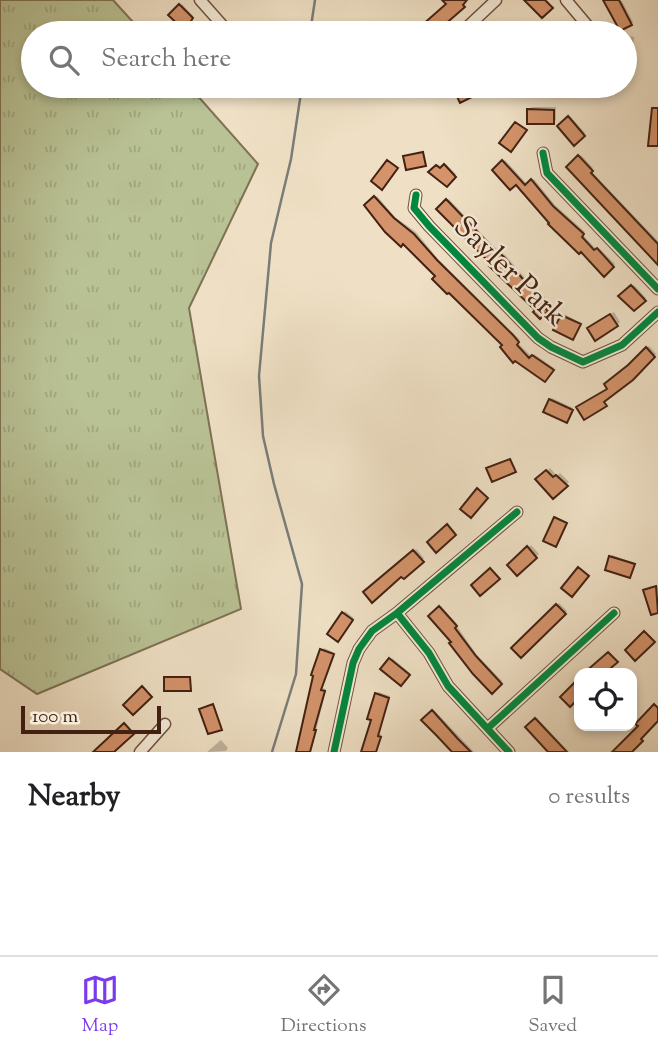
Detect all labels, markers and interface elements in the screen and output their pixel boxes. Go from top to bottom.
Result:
search box [21,21,637,98]
icon: search [45,41,83,79]
text: Search here [101,41,231,78]
street label: Sayler Park [443,207,575,337]
map controls [574,668,637,731]
button: locate [574,668,637,731]
scale bar [21,703,161,735]
text: 100 m [32,704,78,731]
text: Nearby [28,776,120,819]
text: 0 results [548,781,630,814]
tab: Map [81,971,119,1040]
tab: Directions [281,971,366,1040]
tab: Saved [528,971,577,1040]

